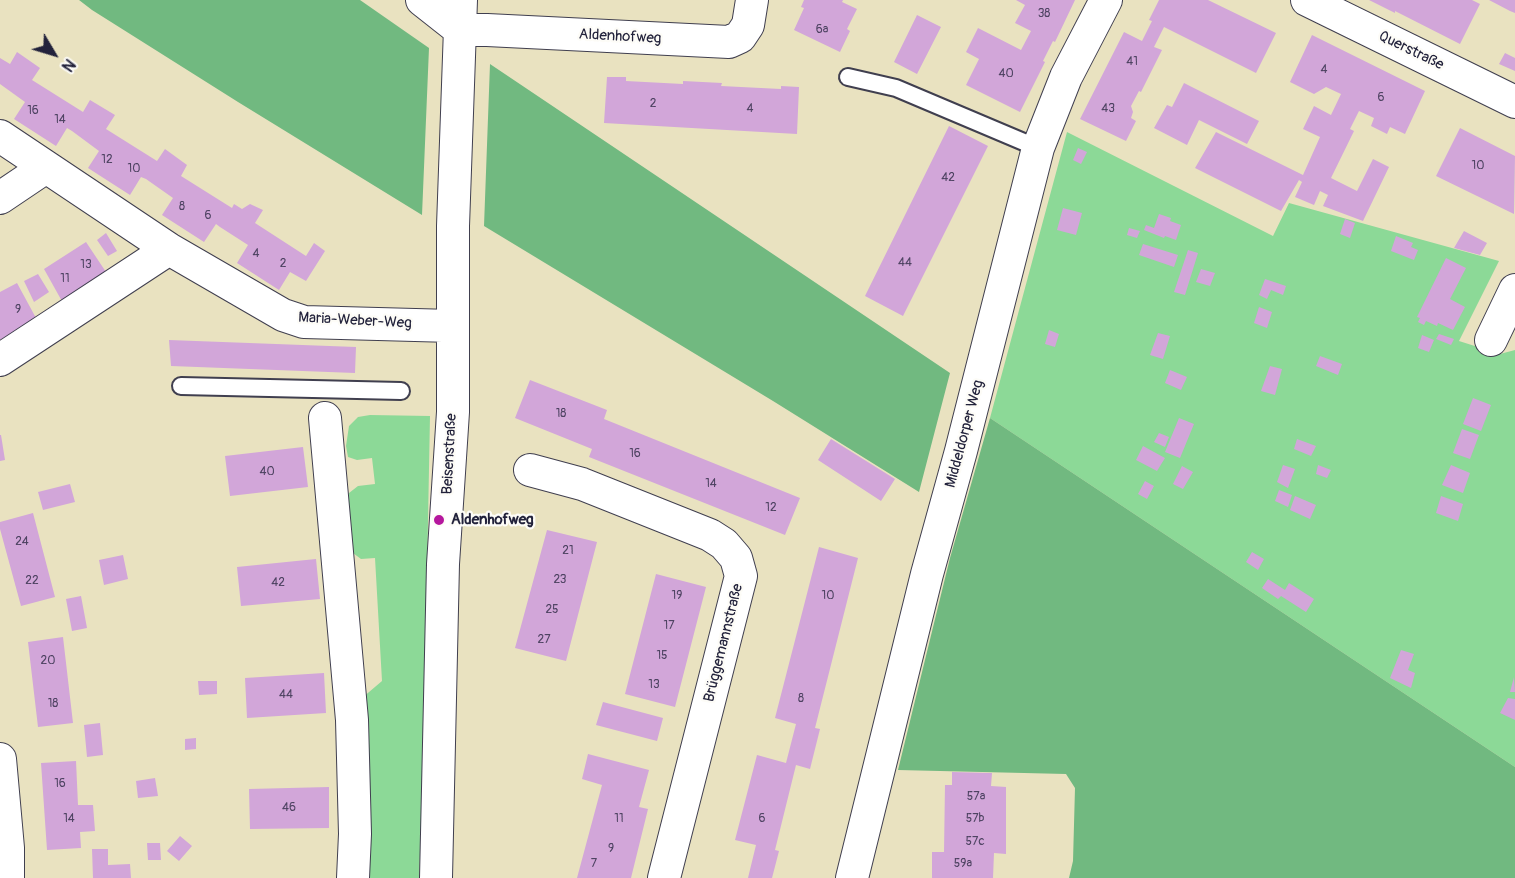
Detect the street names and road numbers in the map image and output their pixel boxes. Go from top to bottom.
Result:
street label: Aldenhofweg [578,26,662,48]
street label: Querstraße [1376,28,1446,74]
street label: Maria-Weber-Weg [298,309,412,333]
street label: Middeldorper Weg [942,378,988,490]
street label: Beisenstraße [439,413,461,495]
street label: Brüggemannstraße [701,582,747,704]

